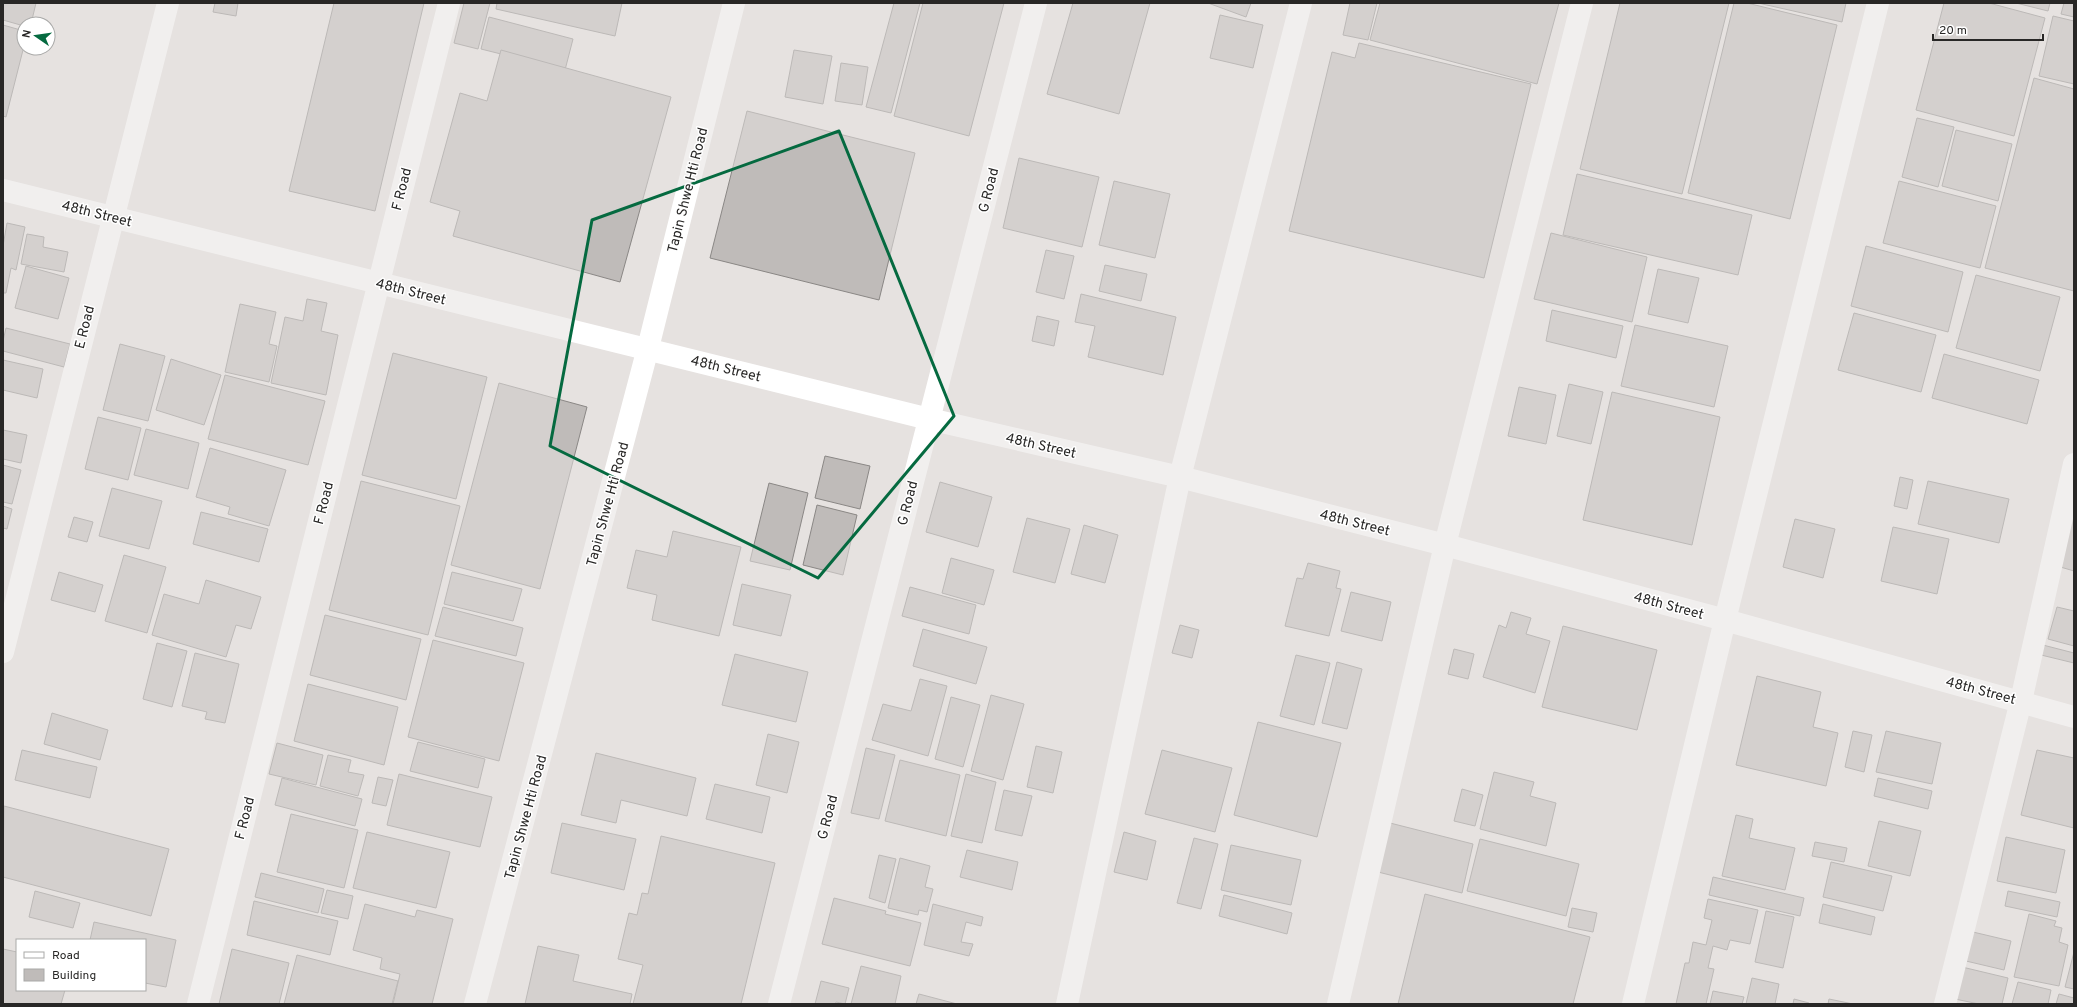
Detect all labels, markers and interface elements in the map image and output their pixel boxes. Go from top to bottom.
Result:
north arrow [16,16,56,56]
scale bar [1933,16,2043,42]
text: 20 m [1939,23,1967,39]
text: N [20,29,35,39]
street label: Tapin Shwe Hti Road [665,126,712,255]
street label: F Road [389,166,416,213]
street label: G Road [976,166,1003,214]
street label: 48th Street [60,198,133,231]
street label: 48th Street [374,276,447,309]
street label: E Road [72,304,99,351]
street label: 48th Street [689,353,762,386]
street label: 48th Street [1004,430,1078,463]
street label: Tapin Shwe Hti Road [584,440,633,569]
street label: G Road [895,479,922,527]
street label: F Road [311,480,338,527]
street label: 48th Street [1318,507,1391,540]
street label: 48th Street [1632,589,1705,624]
street label: 48th Street [1944,674,2017,709]
street label: Tapin Shwe Hti Road [502,753,551,882]
street label: G Road [815,793,842,841]
street label: F Road [232,795,259,842]
legend [16,939,146,991]
text: Road [52,948,80,964]
text: Building [52,968,96,984]

